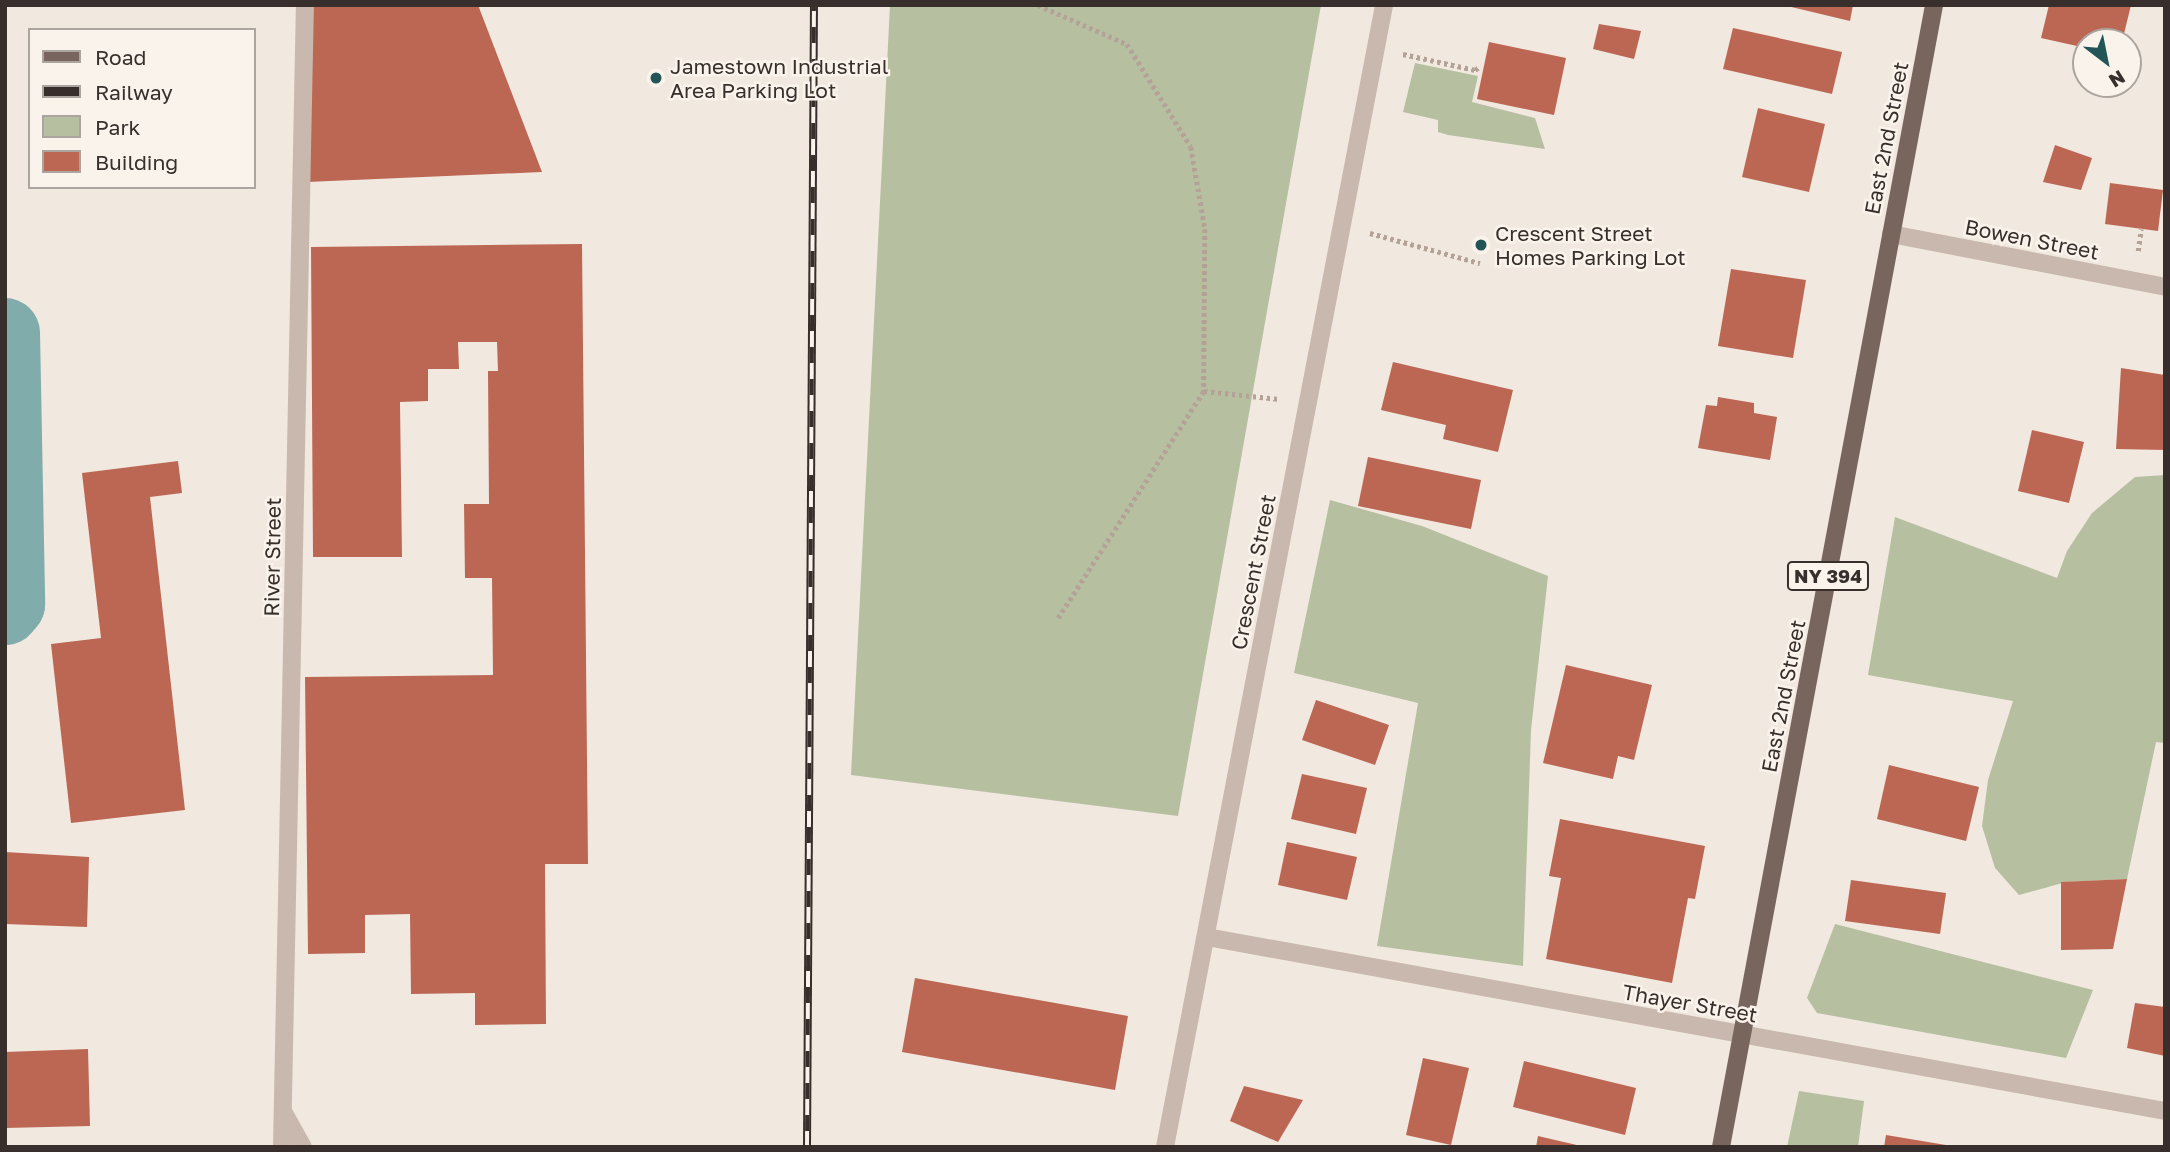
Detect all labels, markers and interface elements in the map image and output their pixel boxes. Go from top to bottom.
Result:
legend [28,28,256,189]
north arrow [2072,28,2142,98]
text: Road [95,44,146,70]
place label: Jamestown Industrial Area Parking Lot [670,53,888,103]
street label: East 2nd Street [1859,60,1913,216]
text: N [2105,66,2130,93]
marker: Jamestown Industrial Area Parking Lot [648,70,664,86]
text: Railway [95,79,173,105]
text: Park [95,114,140,140]
text: Building [95,149,178,175]
street label: Bowen Street [1963,214,2101,264]
place label: Crescent Street Homes Parking Lot [1495,220,1686,270]
marker: Crescent Street Homes Parking Lot [1473,237,1489,253]
street label: Crescent Street [1226,492,1280,652]
street label: River Street [258,497,286,617]
road number: NY 394 [1786,561,1870,592]
street label: East 2nd Street [1756,618,1810,774]
street label: Thayer Street [1621,979,1759,1027]

